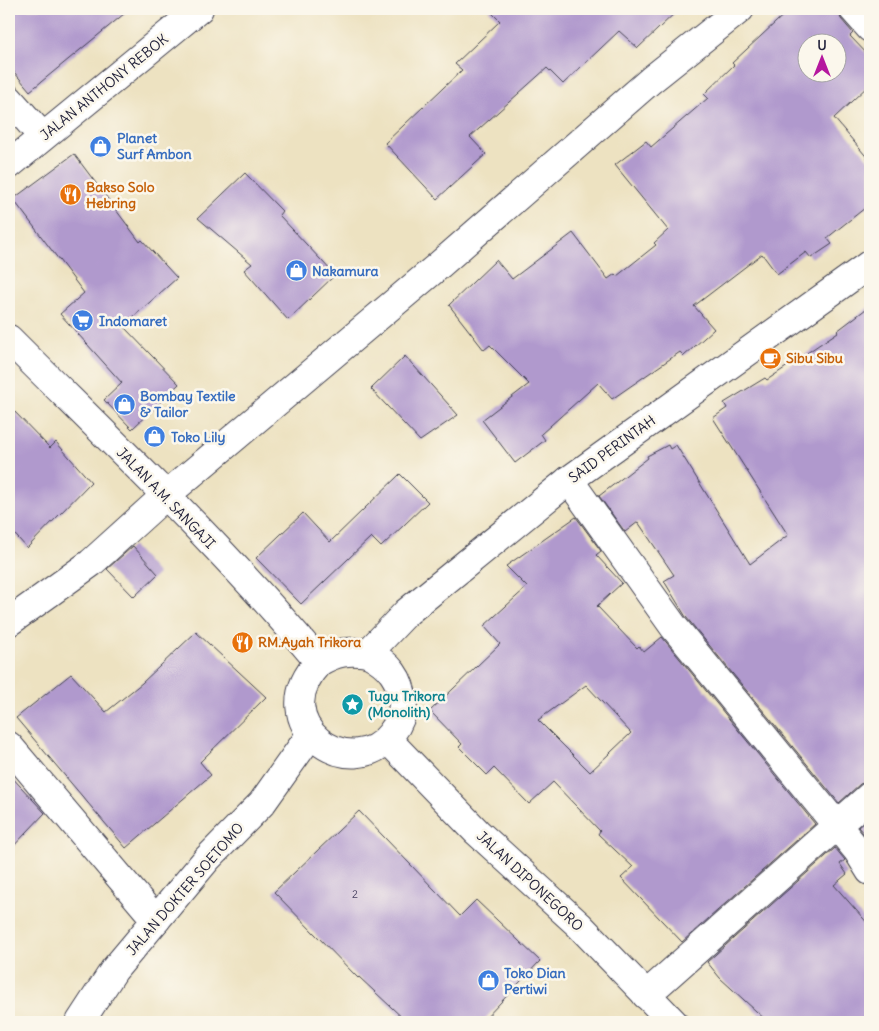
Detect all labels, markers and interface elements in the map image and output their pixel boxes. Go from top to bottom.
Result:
street label: JALAN ANTHONY REBOK [36,30,172,144]
north arrow [796,32,846,82]
text: U [817,36,827,54]
place label: Planet Surf Ambon [117,129,192,163]
shop icon: Planet Surf Ambon [89,134,113,158]
place label: Bakso Solo Hebring [86,178,155,212]
restaurant icon: Bakso Solo Hebring [58,183,82,207]
shop icon: Nakamura [284,259,308,283]
place label: Nakamura [312,262,379,280]
supermarket icon: Indomaret [71,309,95,333]
place label: Indomaret [99,312,167,330]
cafe icon: Sibu Sibu [758,346,782,370]
place label: Sibu Sibu [786,349,843,367]
place label: Bombay Textile & Tailor [140,387,236,421]
shop icon: Bombay Textile & Tailor [112,392,136,416]
street label: SAID PERINTAH [565,411,659,487]
shop icon: Toko Lily [143,425,167,449]
place label: Toko Lily [171,428,225,446]
street label: JALAN A.M. SANGAJI [113,444,219,552]
restaurant icon: RM.Ayah Trikora [230,630,254,654]
place label: RM.Ayah Trikora [258,633,361,651]
place label: Tugu Trikora (Monolith) [368,687,445,721]
place icon: Tugu Trikora (Monolith) [340,692,364,716]
street label: JALAN DOKTER SOETOMO [122,819,248,959]
street label: JALAN DIPONEGORO [473,827,587,935]
house number: 2 [352,887,358,901]
place label: Toko Dian Pertiwi [504,964,566,998]
shop icon: Toko Dian Pertiwi [476,969,500,993]

